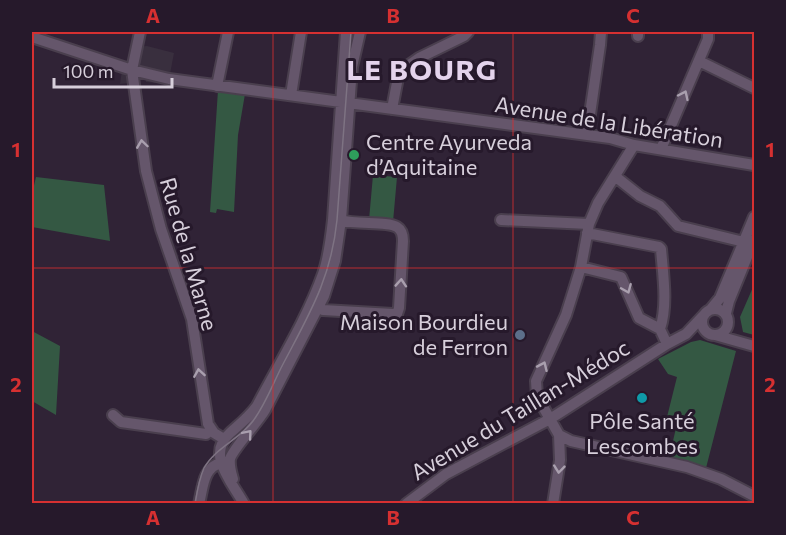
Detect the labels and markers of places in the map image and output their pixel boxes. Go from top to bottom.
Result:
place label: Centre Ayurveda d’Aquitaine [366,128,532,180]
marker: Centre Ayurveda d’Aquitaine [347,148,361,162]
place label: Maison Bourdieu de Ferron [340,308,508,360]
marker: Maison Bourdieu de Ferron [513,328,527,342]
marker: Pôle Santé Lescombes [635,391,649,405]
place label: Pôle Santé Lescombes [586,407,698,459]

